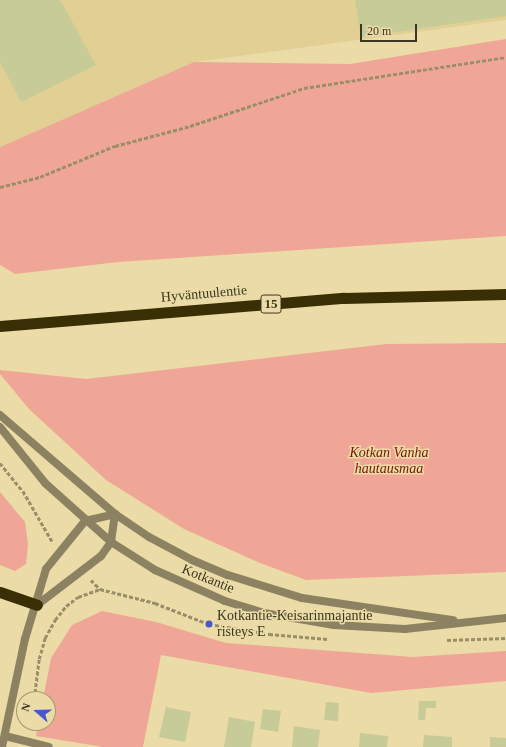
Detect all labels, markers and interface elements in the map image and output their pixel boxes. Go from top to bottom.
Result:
scale bar [362,16,419,42]
text: 20 m [367,24,391,38]
street label: Hyväntuulentie [160,282,248,306]
road number: 15 [260,293,282,315]
park label: Kotkan Vanha hautausmaa [350,445,428,478]
street label: Kotkantie [179,561,237,597]
place label: Kotkantie-Keisarinmajantie risteys E [217,608,372,640]
marker: Kotkantie-Keisarinmajantie risteys E [204,619,214,629]
north arrow [16,691,56,731]
text: N [19,701,33,713]

